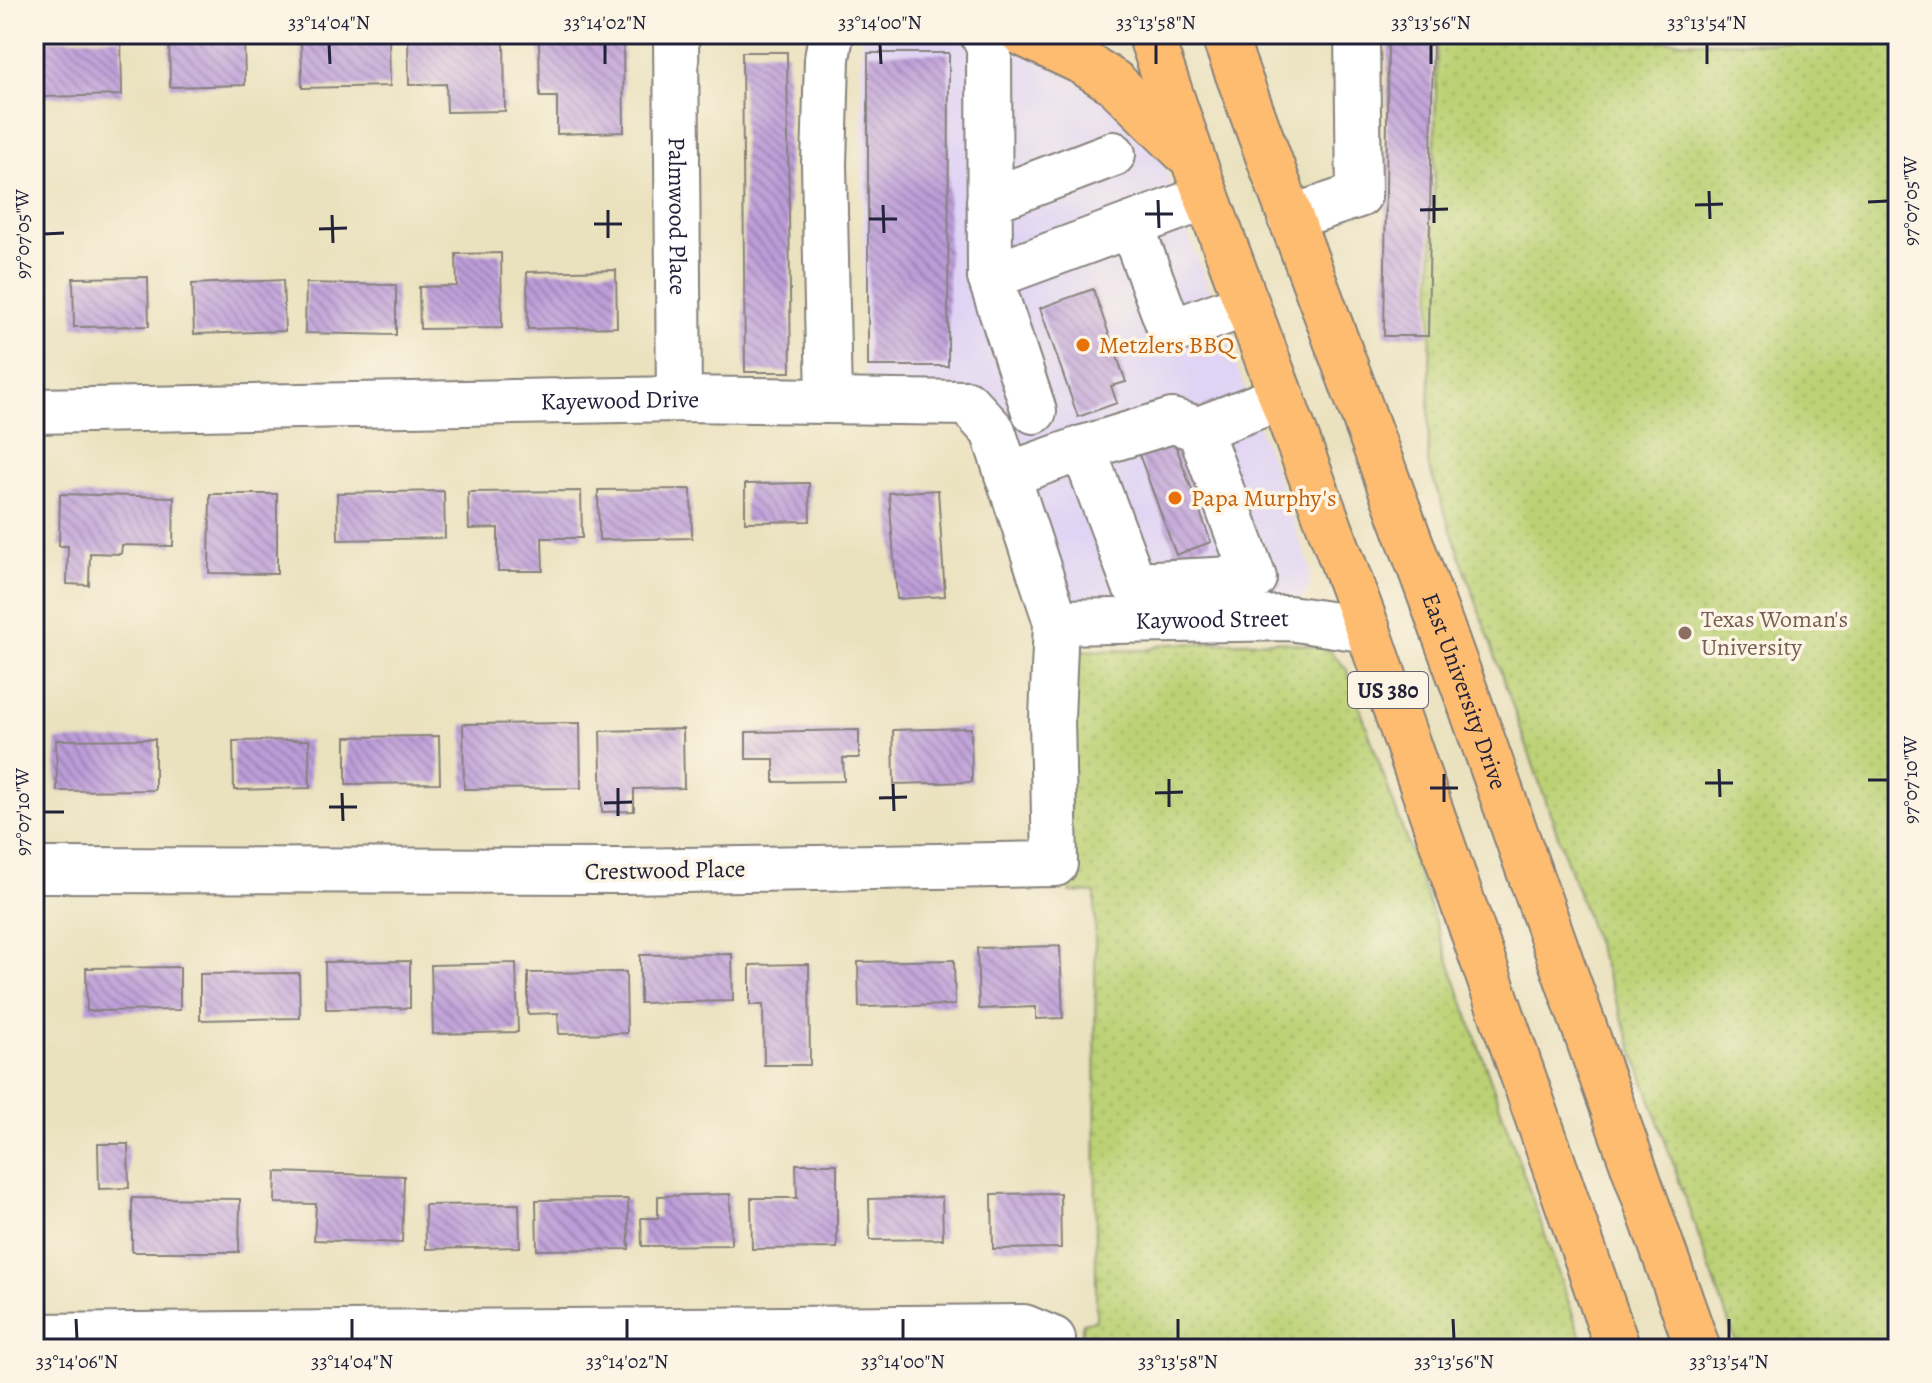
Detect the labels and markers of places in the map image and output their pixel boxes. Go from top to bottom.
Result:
place label: Metzlers BBQ [1099,329,1237,361]
marker: Metzlers BBQ [1074,336,1092,354]
place label: Papa Murphy's [1191,482,1337,514]
marker: Papa Murphy's [1166,489,1184,507]
place label: Texas Woman's University [1701,603,1848,663]
marker: Texas Woman's University [1676,624,1694,642]

